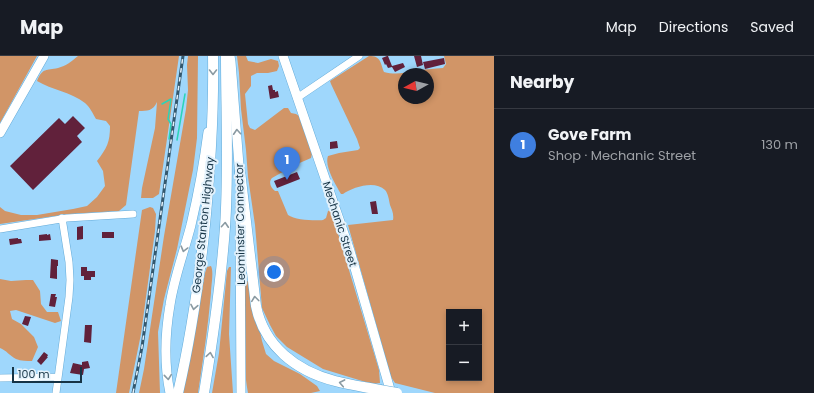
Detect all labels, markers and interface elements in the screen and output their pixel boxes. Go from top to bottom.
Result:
text: Map [20,14,63,41]
text: Map [606,17,637,37]
text: Directions [659,17,728,37]
text: Saved [750,17,794,37]
north arrow [398,68,434,104]
one-way arrow [209,69,217,75]
text: Nearby [510,70,574,94]
text: Gove Farm [548,124,632,145]
one-way arrow [232,129,241,135]
text: 1 [521,135,525,154]
text: 130 m [761,135,798,154]
text: Shop · Mechanic Street [548,146,696,165]
pin: 1 [274,147,300,180]
street label: George Stanton Highway [188,155,218,294]
street label: Leominster Connector [231,163,249,285]
street label: Mechanic Street [319,179,361,269]
one-way arrow [221,222,230,228]
one-way arrow [180,246,189,253]
your location [264,262,284,282]
one-way arrow [251,296,260,302]
one-way arrow [190,304,199,310]
map controls [446,309,482,381]
button: + [446,309,482,345]
button: − [446,345,482,381]
one-way arrow [205,351,214,358]
scale bar [12,365,82,384]
text: 100 m [18,366,50,382]
one-way arrow [163,374,172,380]
one-way arrow [339,379,345,387]

